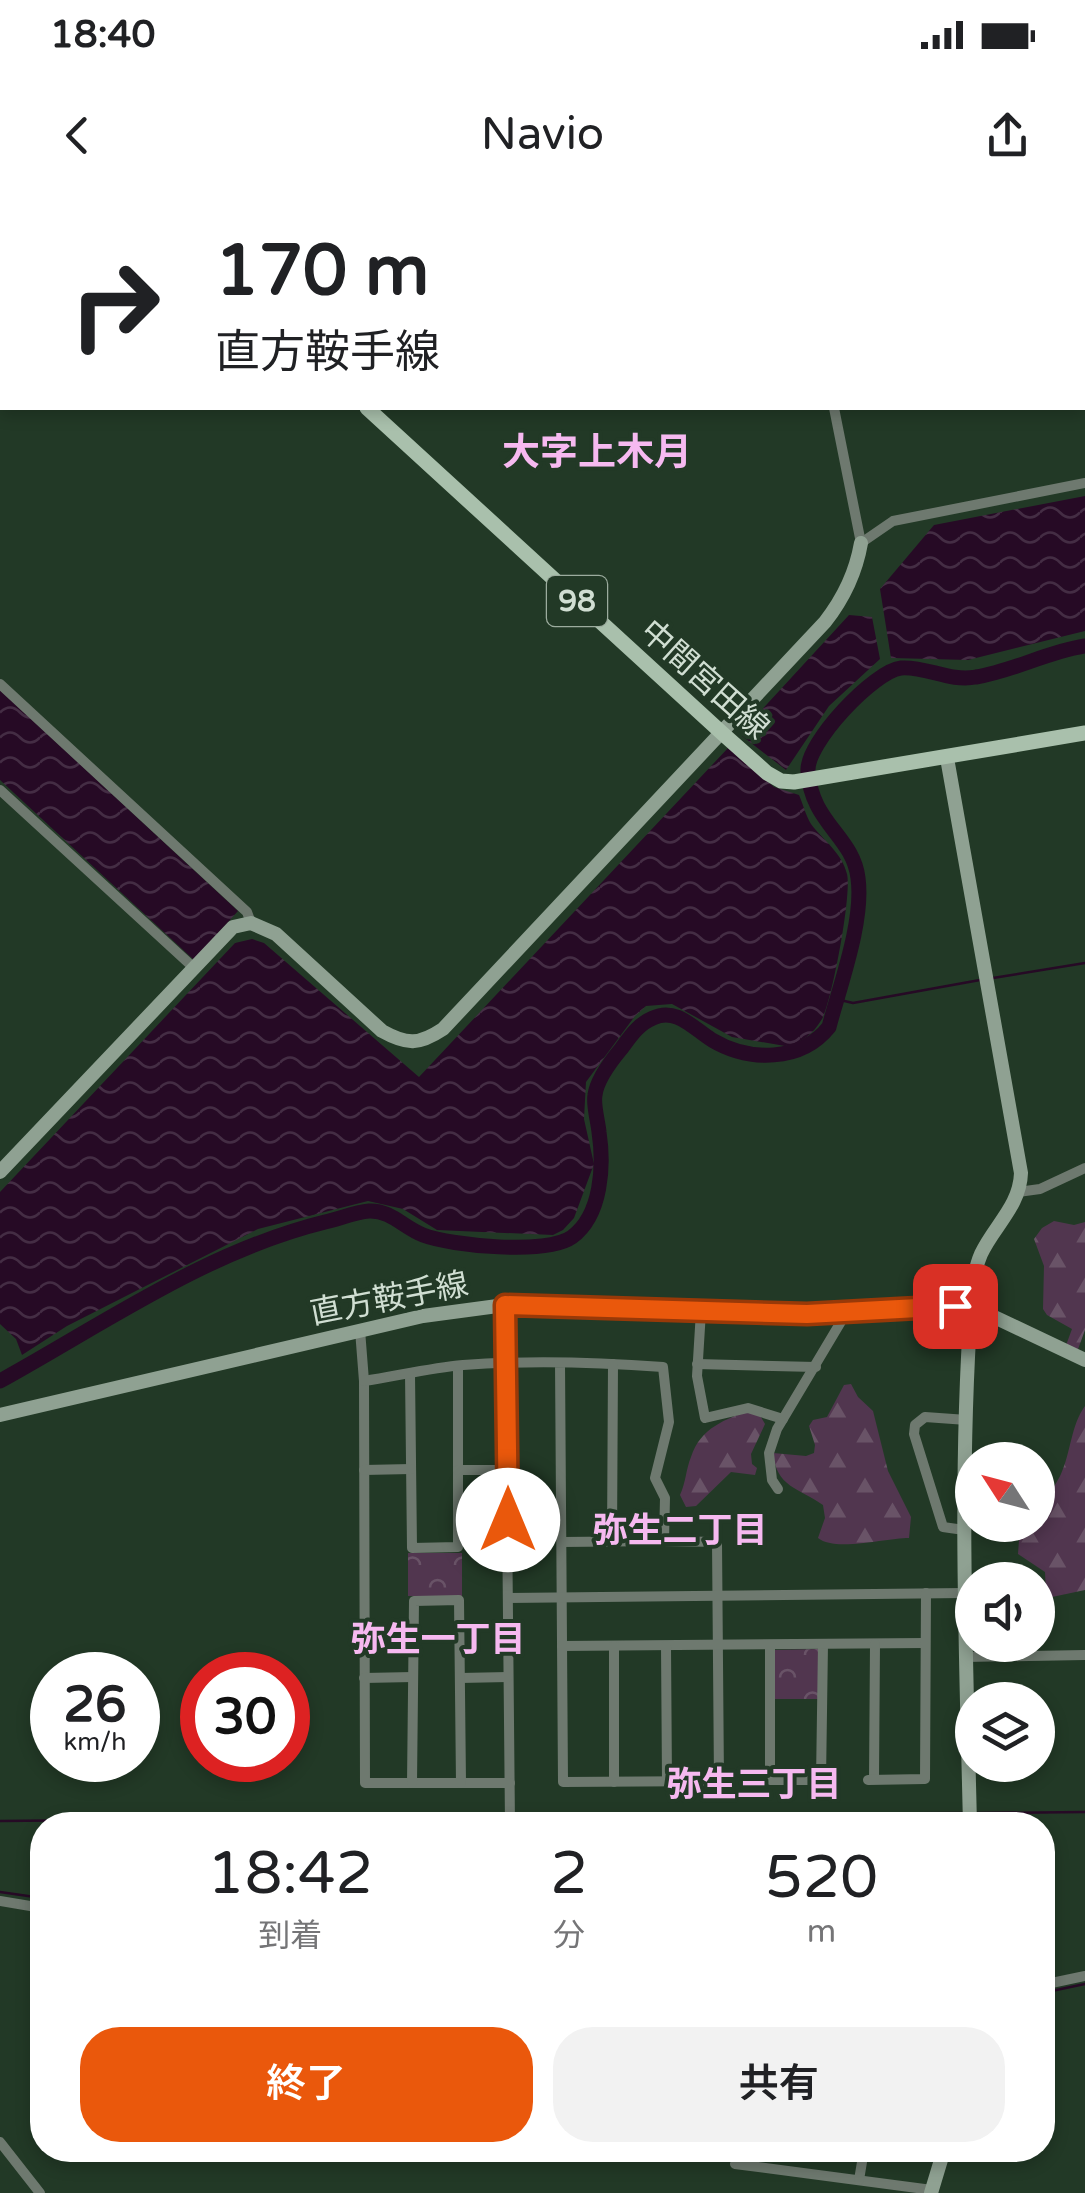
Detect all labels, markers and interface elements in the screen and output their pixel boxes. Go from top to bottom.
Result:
text: 18:40 [50,12,155,58]
icon: back [50,108,105,163]
text: Navio [481,108,604,162]
icon: share [980,108,1035,163]
text: 170 m [215,230,429,314]
icon: right [50,240,180,370]
text: 直方鞍手線 [215,326,440,380]
district label: 大字上木月 [502,430,692,476]
road number: 98 [547,576,607,626]
street label: 中間宮田線 [632,612,777,747]
pin [913,1264,998,1349]
street label: 直方鞍手線 [307,1265,471,1333]
icon: arrive [928,1279,983,1334]
north arrow [955,1442,1055,1542]
map controls [955,1442,1055,1782]
position arrow [456,1468,560,1572]
district label: 弥生二丁目 [592,1510,768,1552]
button: sound [955,1562,1055,1662]
district label: 弥生一丁目 [350,1619,526,1661]
speed limit sign: 30 [180,1652,310,1782]
text: 26 [64,1675,126,1735]
button: layers [955,1682,1055,1782]
text: km/h [64,1727,126,1757]
district label: 弥生三丁目 [666,1764,842,1806]
text: 18:42 [207,1838,373,1910]
text: 2 [550,1838,588,1910]
text: 520 [765,1842,878,1914]
text: m [807,1913,836,1951]
text: 到着 [258,1917,322,1955]
text: 分 [553,1917,585,1955]
button: 終了 [80,2027,533,2142]
button: 共有 [553,2027,1005,2142]

